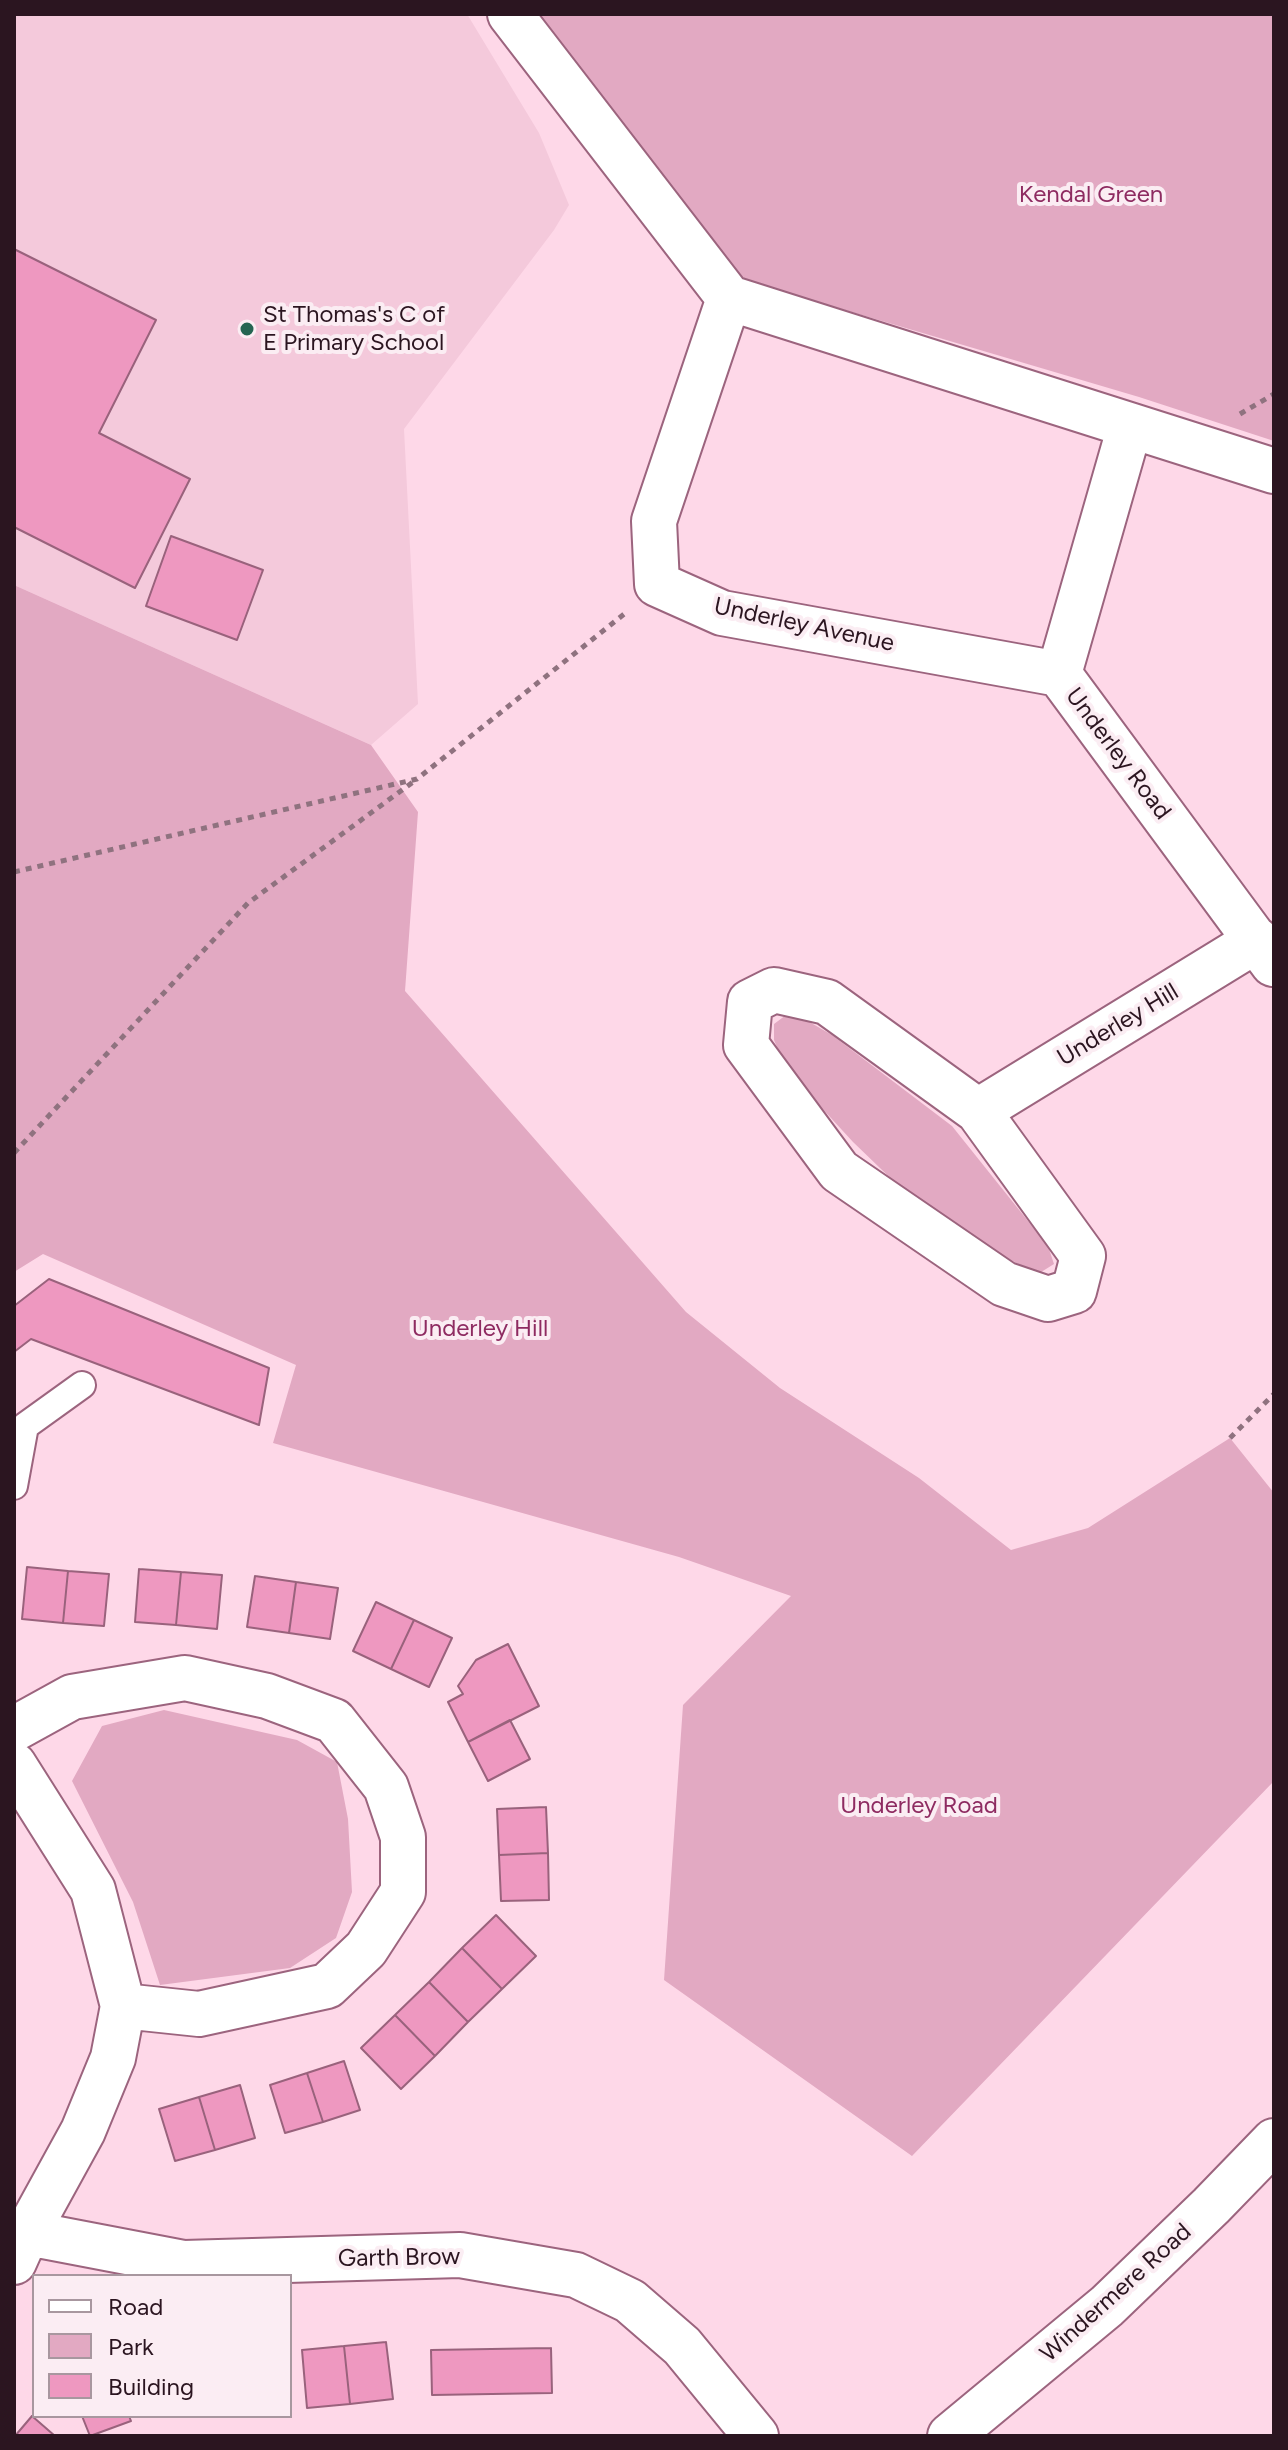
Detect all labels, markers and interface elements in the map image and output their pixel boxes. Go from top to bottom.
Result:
park label: Kendal Green [1019,181,1163,209]
place label: St Thomas's C of E Primary School [263,301,445,357]
marker: St Thomas's C of E Primary School [238,320,256,338]
street label: Underley Avenue [711,592,897,658]
street label: Underley Road [1059,682,1177,826]
street label: Underley Hill [1052,978,1184,1072]
park label: Underley Hill [412,1315,548,1343]
park label: Underley Road [840,1792,998,1820]
street label: Windermere Road [1035,2218,1197,2368]
street label: Garth Brow [338,2243,460,2273]
legend [32,2274,292,2418]
text: Road [108,2292,163,2321]
text: Park [108,2332,154,2361]
text: Building [108,2372,194,2401]

